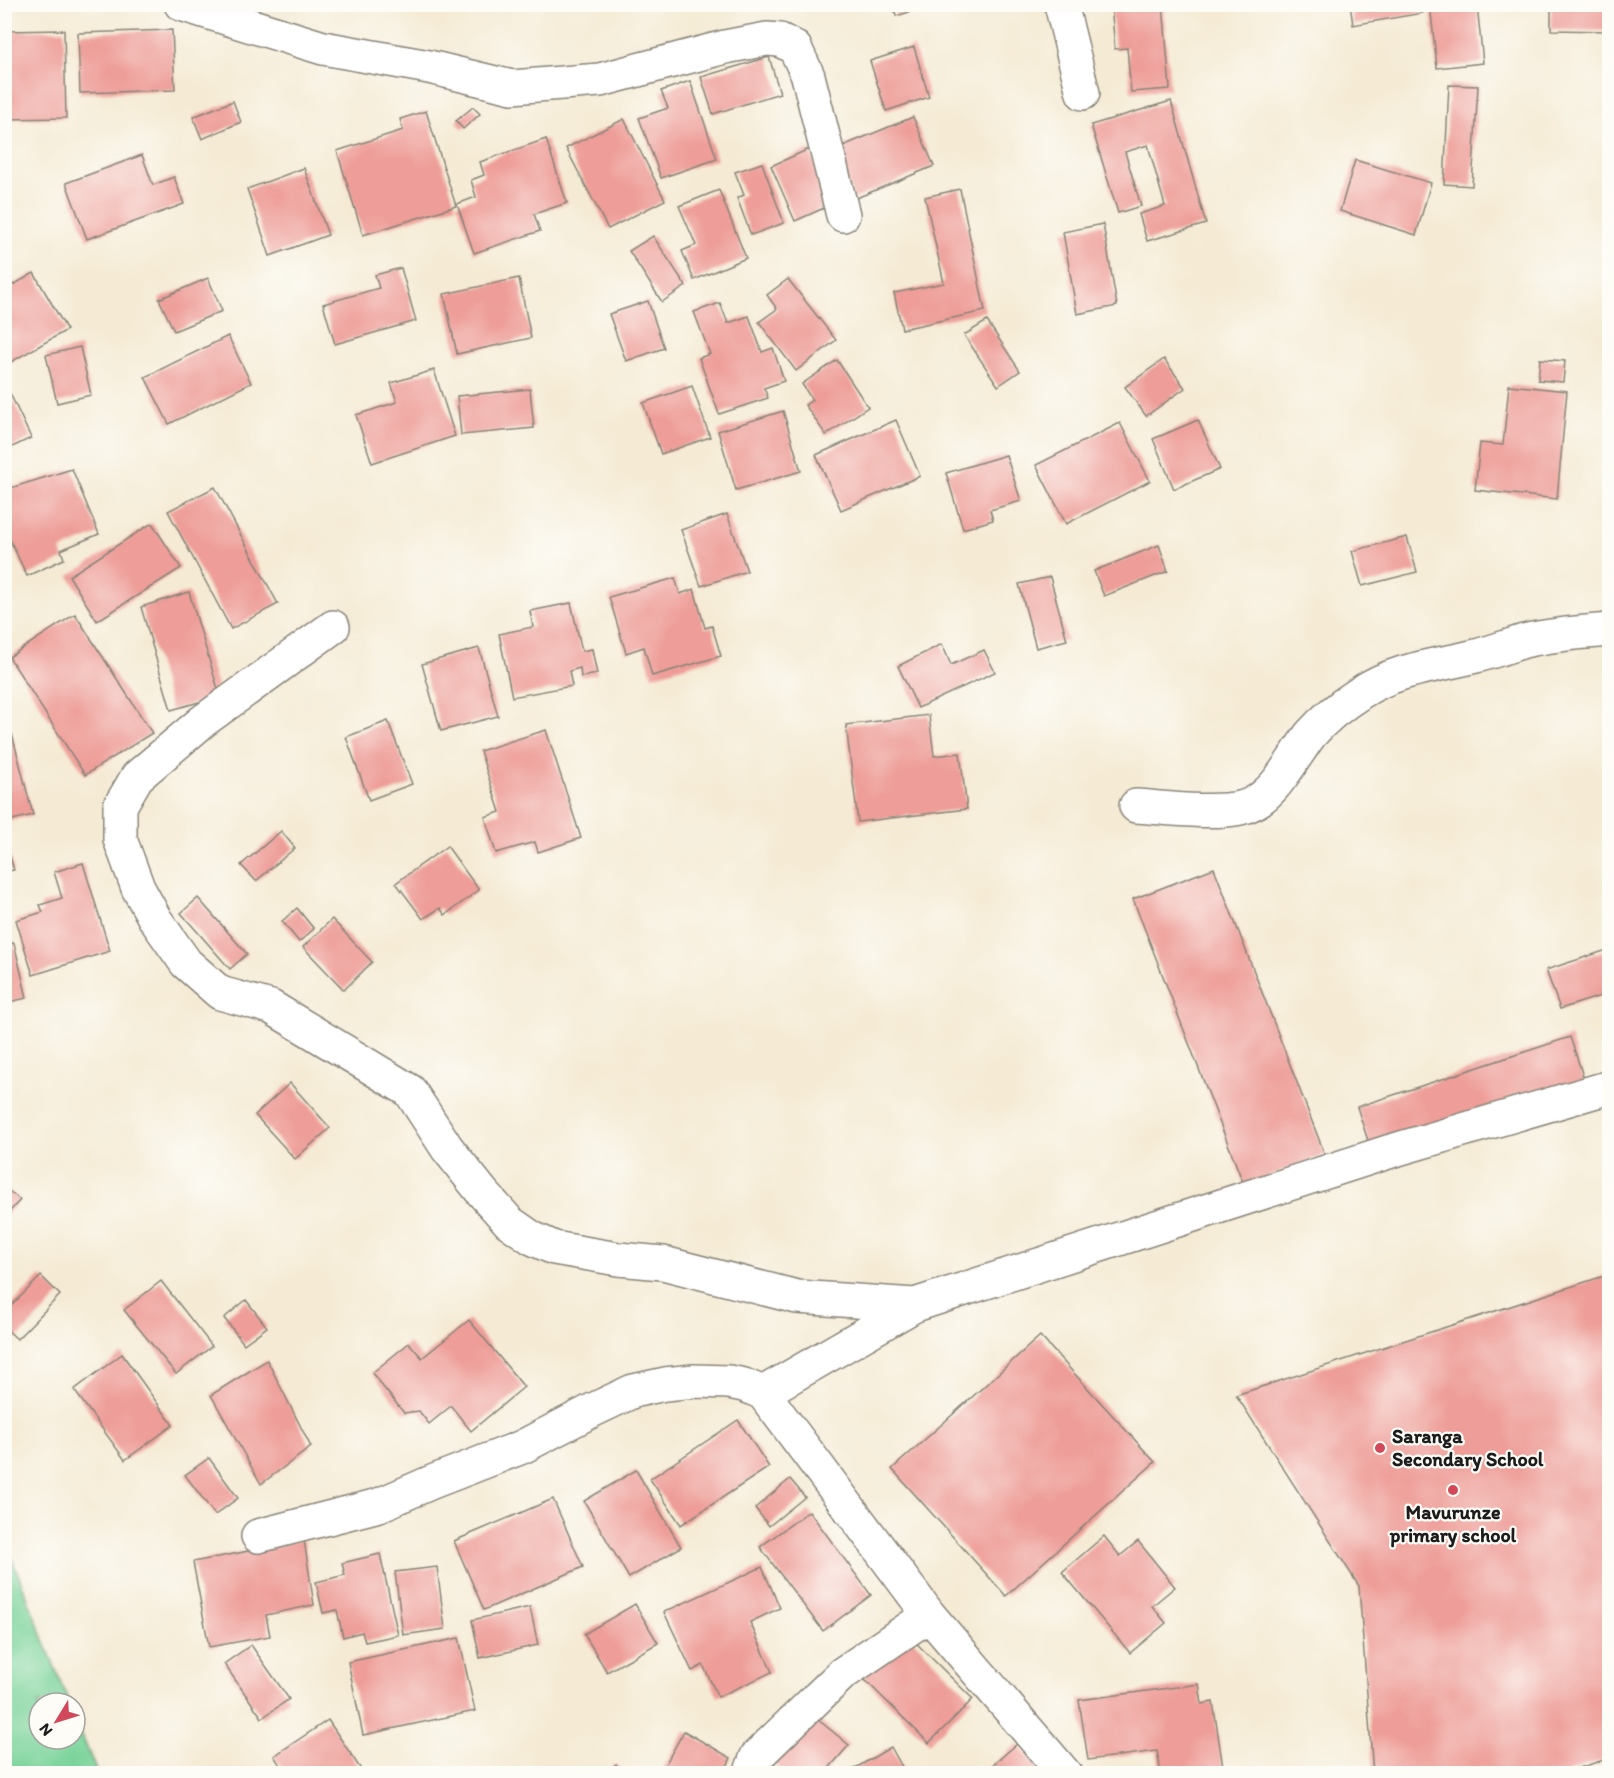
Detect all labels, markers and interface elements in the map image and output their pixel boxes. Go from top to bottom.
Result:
place label: Saranga Secondary School [1392,1424,1544,1472]
marker: Saranga Secondary School [1373,1441,1387,1455]
marker: Mavurunze primary school [1446,1483,1460,1497]
place label: Mavurunze primary school [1389,1500,1517,1548]
north arrow [27,1691,87,1751]
text: N [35,1720,56,1740]

